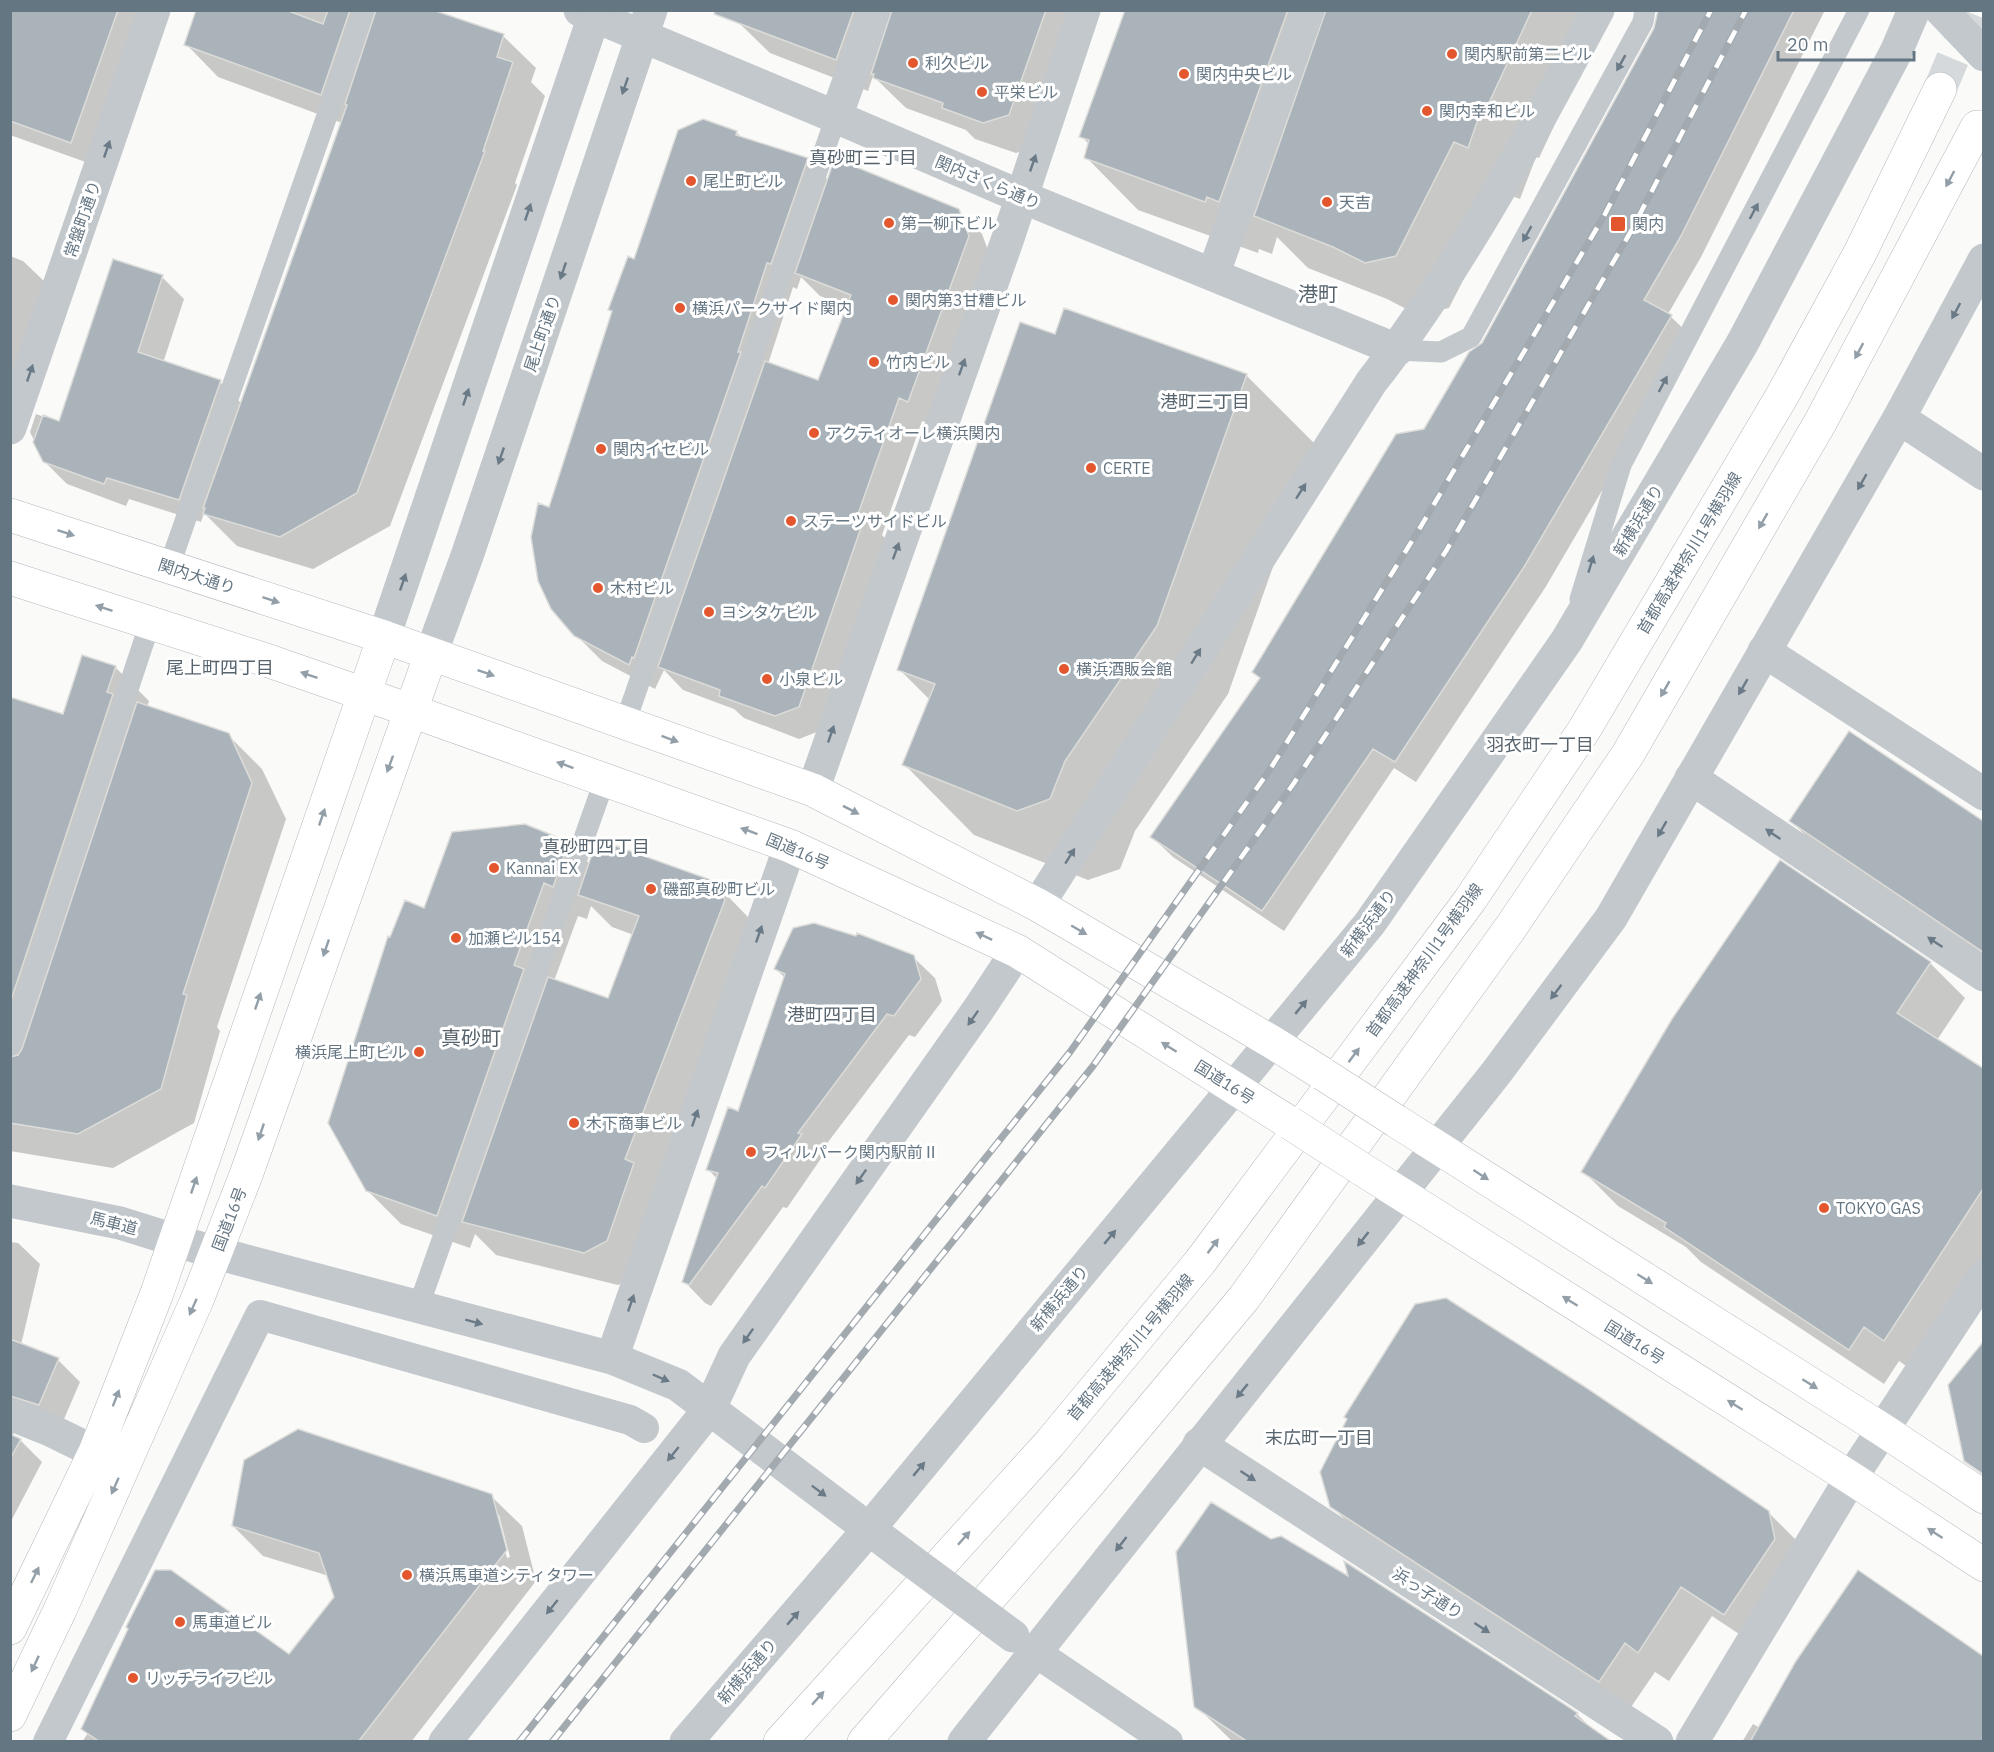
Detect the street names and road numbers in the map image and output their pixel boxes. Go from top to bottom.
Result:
street label: 関内さくら通り [933,151,1043,213]
street label: 常盤町通り [60,178,104,260]
street label: 尾上町通り [520,292,564,374]
street label: 首都高速神奈川1号横羽線 [1633,468,1745,638]
street label: 新横浜通り [1609,481,1667,559]
street label: 関内大通り [156,554,238,598]
street label: 国道16号 [763,829,833,873]
street label: 首都高速神奈川1号横羽線 [1361,879,1487,1041]
street label: 新横浜通り [1336,885,1400,961]
street label: 国道16号 [1191,1056,1259,1108]
street label: 国道16号 [208,1184,250,1254]
street label: 馬車道 [88,1207,140,1239]
street label: 新横浜通り [1026,1261,1092,1335]
street label: 首都高速神奈川1号横羽線 [1063,1269,1197,1425]
street label: 国道16号 [1601,1316,1669,1368]
street label: 浜っ子通り [1389,1563,1467,1623]
street label: 新横浜通り [713,1634,781,1708]

